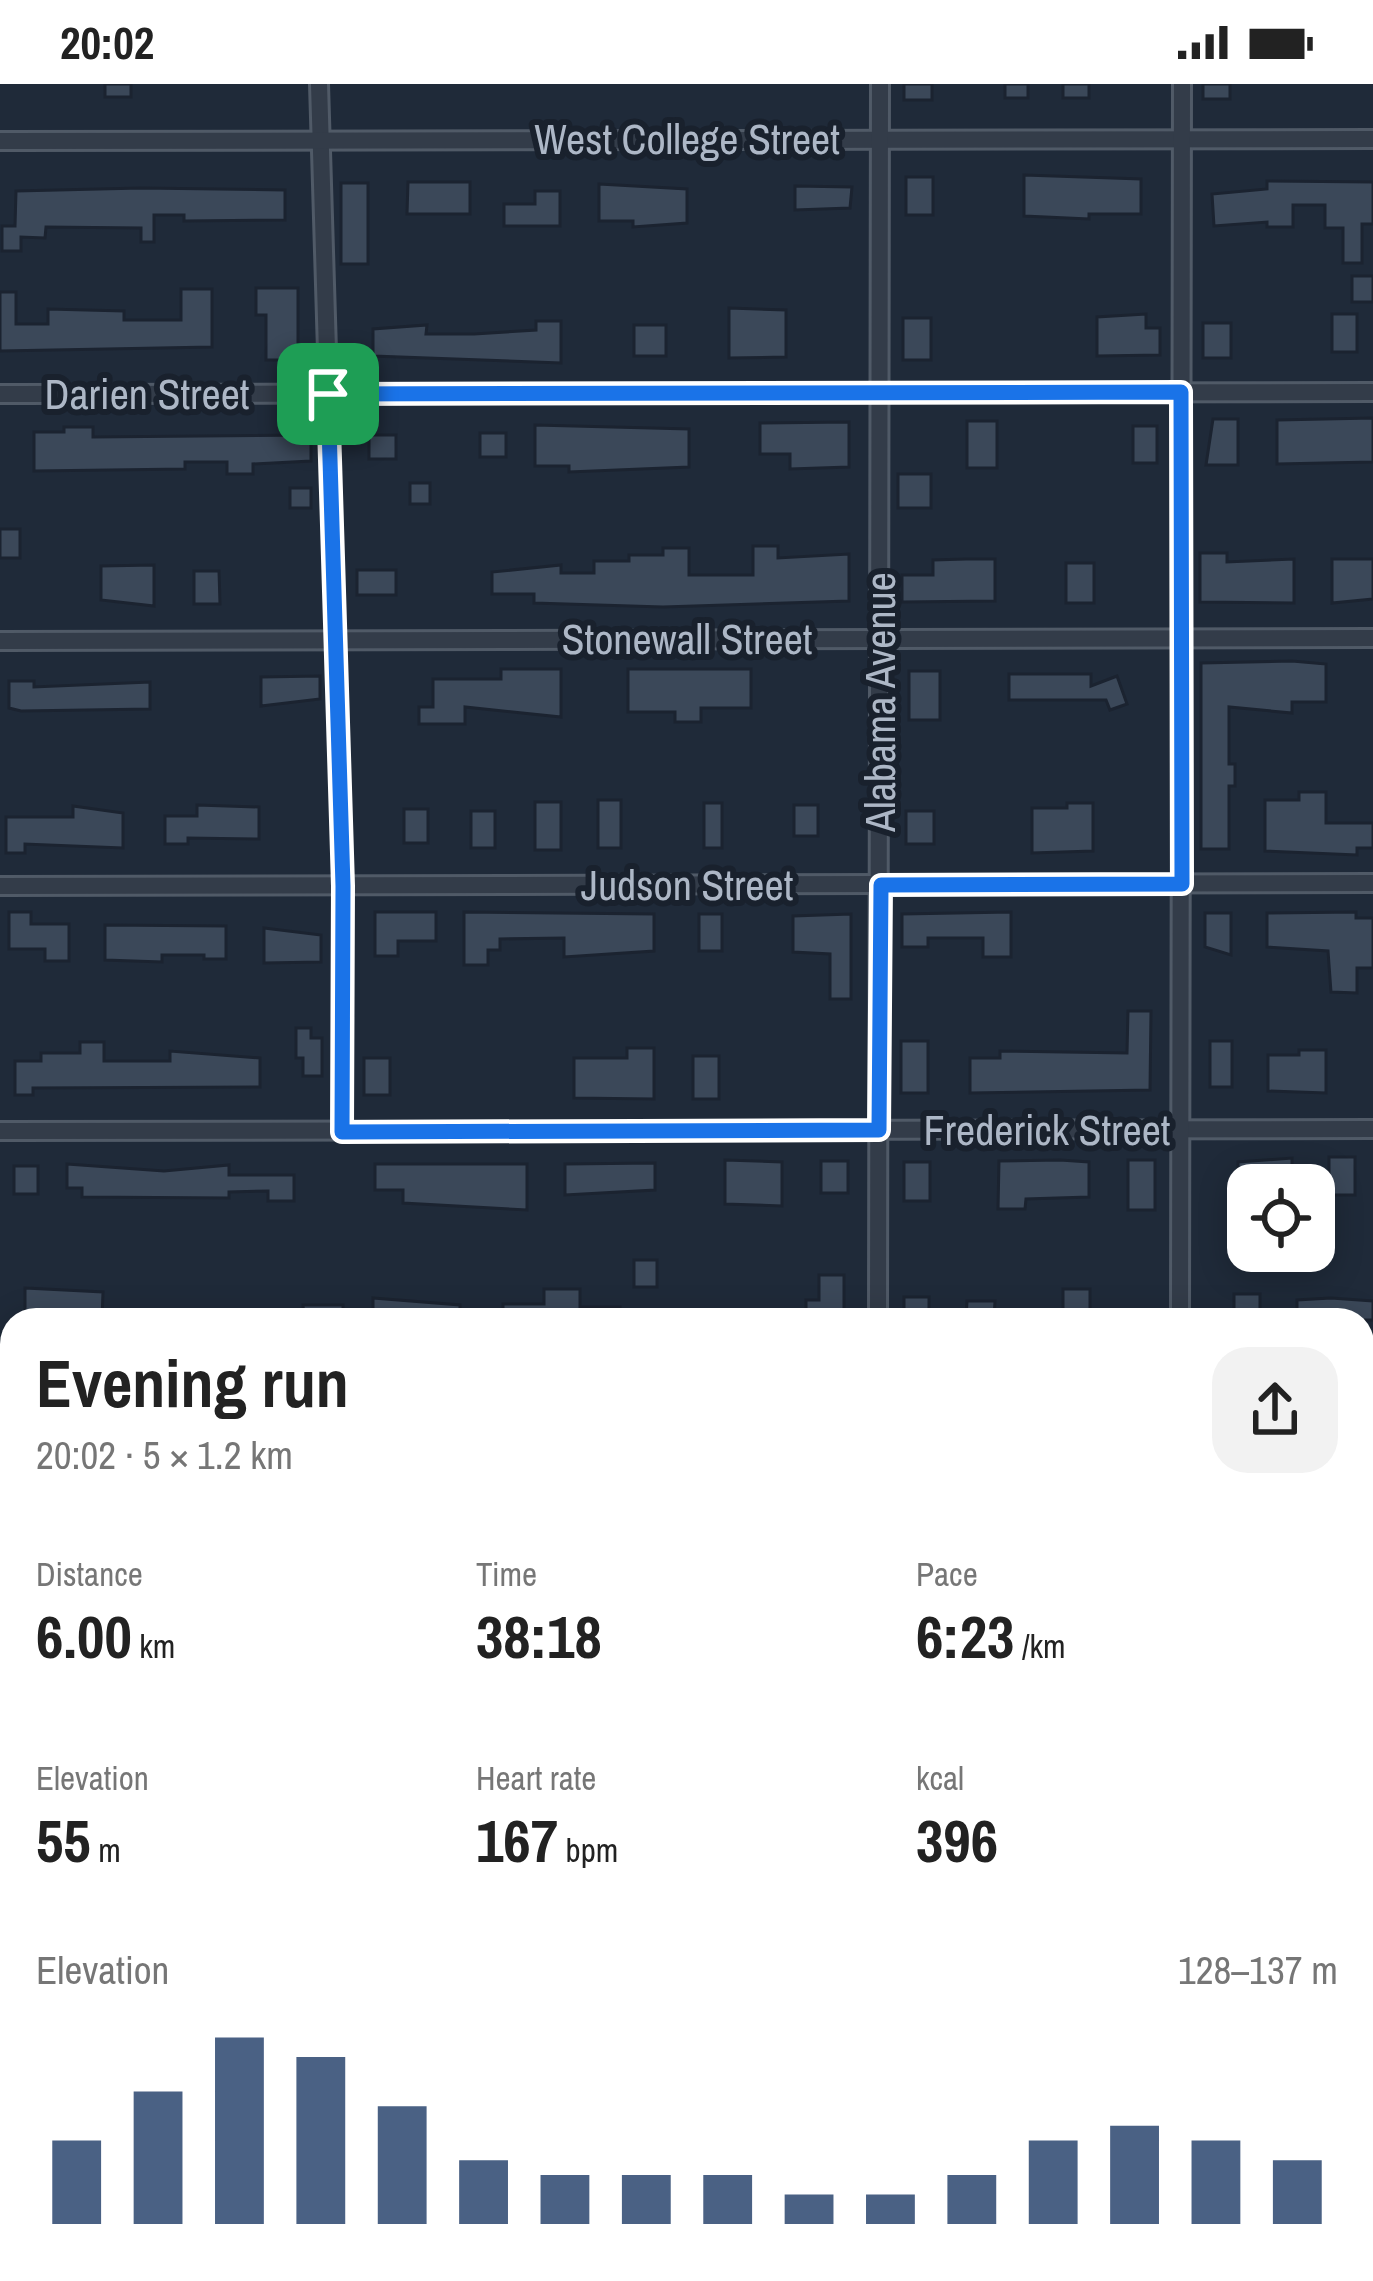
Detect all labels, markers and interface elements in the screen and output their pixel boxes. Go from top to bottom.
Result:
text: 20:02 [60,12,154,73]
street label: West College Street [534,111,840,167]
pin [277,343,379,445]
icon: arrive [295,361,361,427]
street label: Darien Street [45,366,249,422]
street label: Alabama Avenue [852,572,908,833]
street label: Stonewall Street [562,611,812,667]
street label: Judson Street [581,857,793,913]
street label: Frederick Street [924,1102,1170,1158]
map controls [1227,1164,1335,1272]
button: locate [1227,1164,1335,1272]
text: Evening run [36,1339,349,1428]
button: share [1212,1347,1338,1473]
text: 20:02 · 5 × 1.2 km [36,1429,293,1481]
text: Distance [36,1552,143,1596]
text: Time [476,1552,537,1596]
text: Pace [916,1552,978,1596]
text: 6.00 [36,1596,132,1677]
text: 38:18 [476,1596,602,1677]
text: 6:23 [916,1596,1014,1677]
text: km [132,1624,175,1668]
text: /km [1014,1624,1066,1668]
text: Elevation [36,1756,149,1800]
text: Heart rate [476,1756,596,1800]
text: kcal [916,1756,964,1800]
text: 55 [36,1800,91,1881]
text: 167 [476,1800,558,1881]
text: 396 [916,1800,998,1881]
text: m [91,1828,121,1872]
text: bpm [558,1828,618,1872]
text: Elevation [36,1944,169,1996]
text: 128–137 m [1178,1944,1338,1996]

